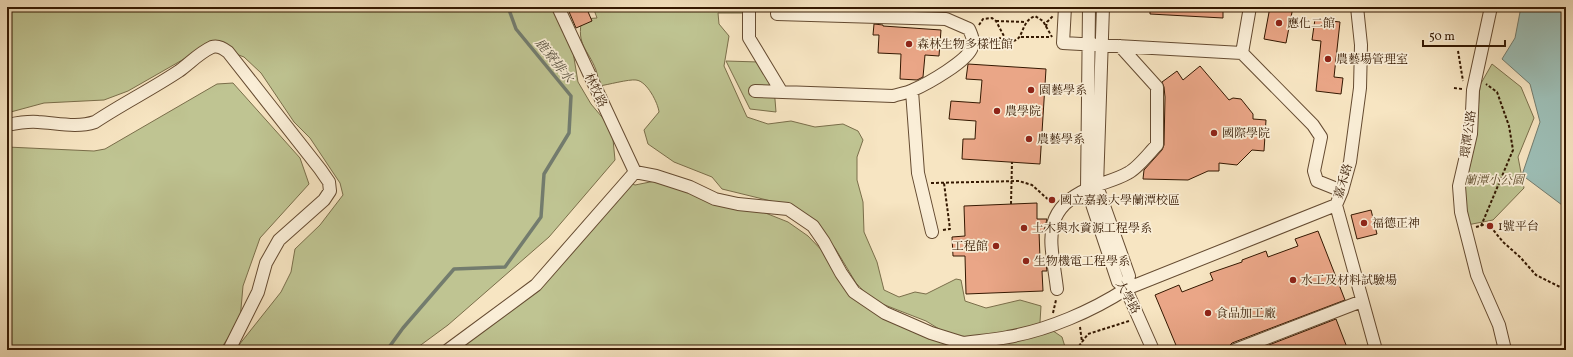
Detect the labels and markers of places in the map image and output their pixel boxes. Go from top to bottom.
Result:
place label: 應化二館 [1287,16,1335,32]
marker: 應化二館 [1274,18,1284,28]
place label: 森林生物多樣性館 [917,37,1013,53]
marker: 森林生物多樣性館 [904,39,914,49]
place label: 農藝場管理室 [1336,52,1408,68]
marker: 農藝場管理室 [1323,54,1333,64]
place label: 園藝學系 [1039,83,1087,99]
marker: 園藝學系 [1026,85,1036,95]
place label: 農學院 [1005,104,1041,120]
marker: 農學院 [992,106,1002,116]
place label: 國際學院 [1222,126,1270,142]
marker: 國際學院 [1209,128,1219,138]
place label: 農藝學系 [1037,132,1085,148]
marker: 農藝學系 [1024,134,1034,144]
place label: 國立嘉義大學蘭潭校區 [1060,193,1180,209]
marker: 國立嘉義大學蘭潭校區 [1047,195,1057,205]
place label: 福德正神 [1372,216,1420,232]
marker: 福德正神 [1359,218,1369,228]
place label: 1號平台 [1498,219,1539,235]
place label: 土木與水資源工程學系 [1032,221,1152,237]
marker: 1號平台 [1485,221,1495,231]
marker: 土木與水資源工程學系 [1019,223,1029,233]
place label: 工程館 [952,239,988,255]
marker: 工程館 [991,241,1001,251]
place label: 生物機電工程學系 [1034,254,1130,270]
marker: 生物機電工程學系 [1021,256,1031,266]
place label: 水工及材料試驗場 [1301,273,1397,289]
marker: 水工及材料試驗場 [1288,275,1298,285]
place label: 食品加工廠 [1216,306,1276,322]
marker: 食品加工廠 [1203,308,1213,318]

